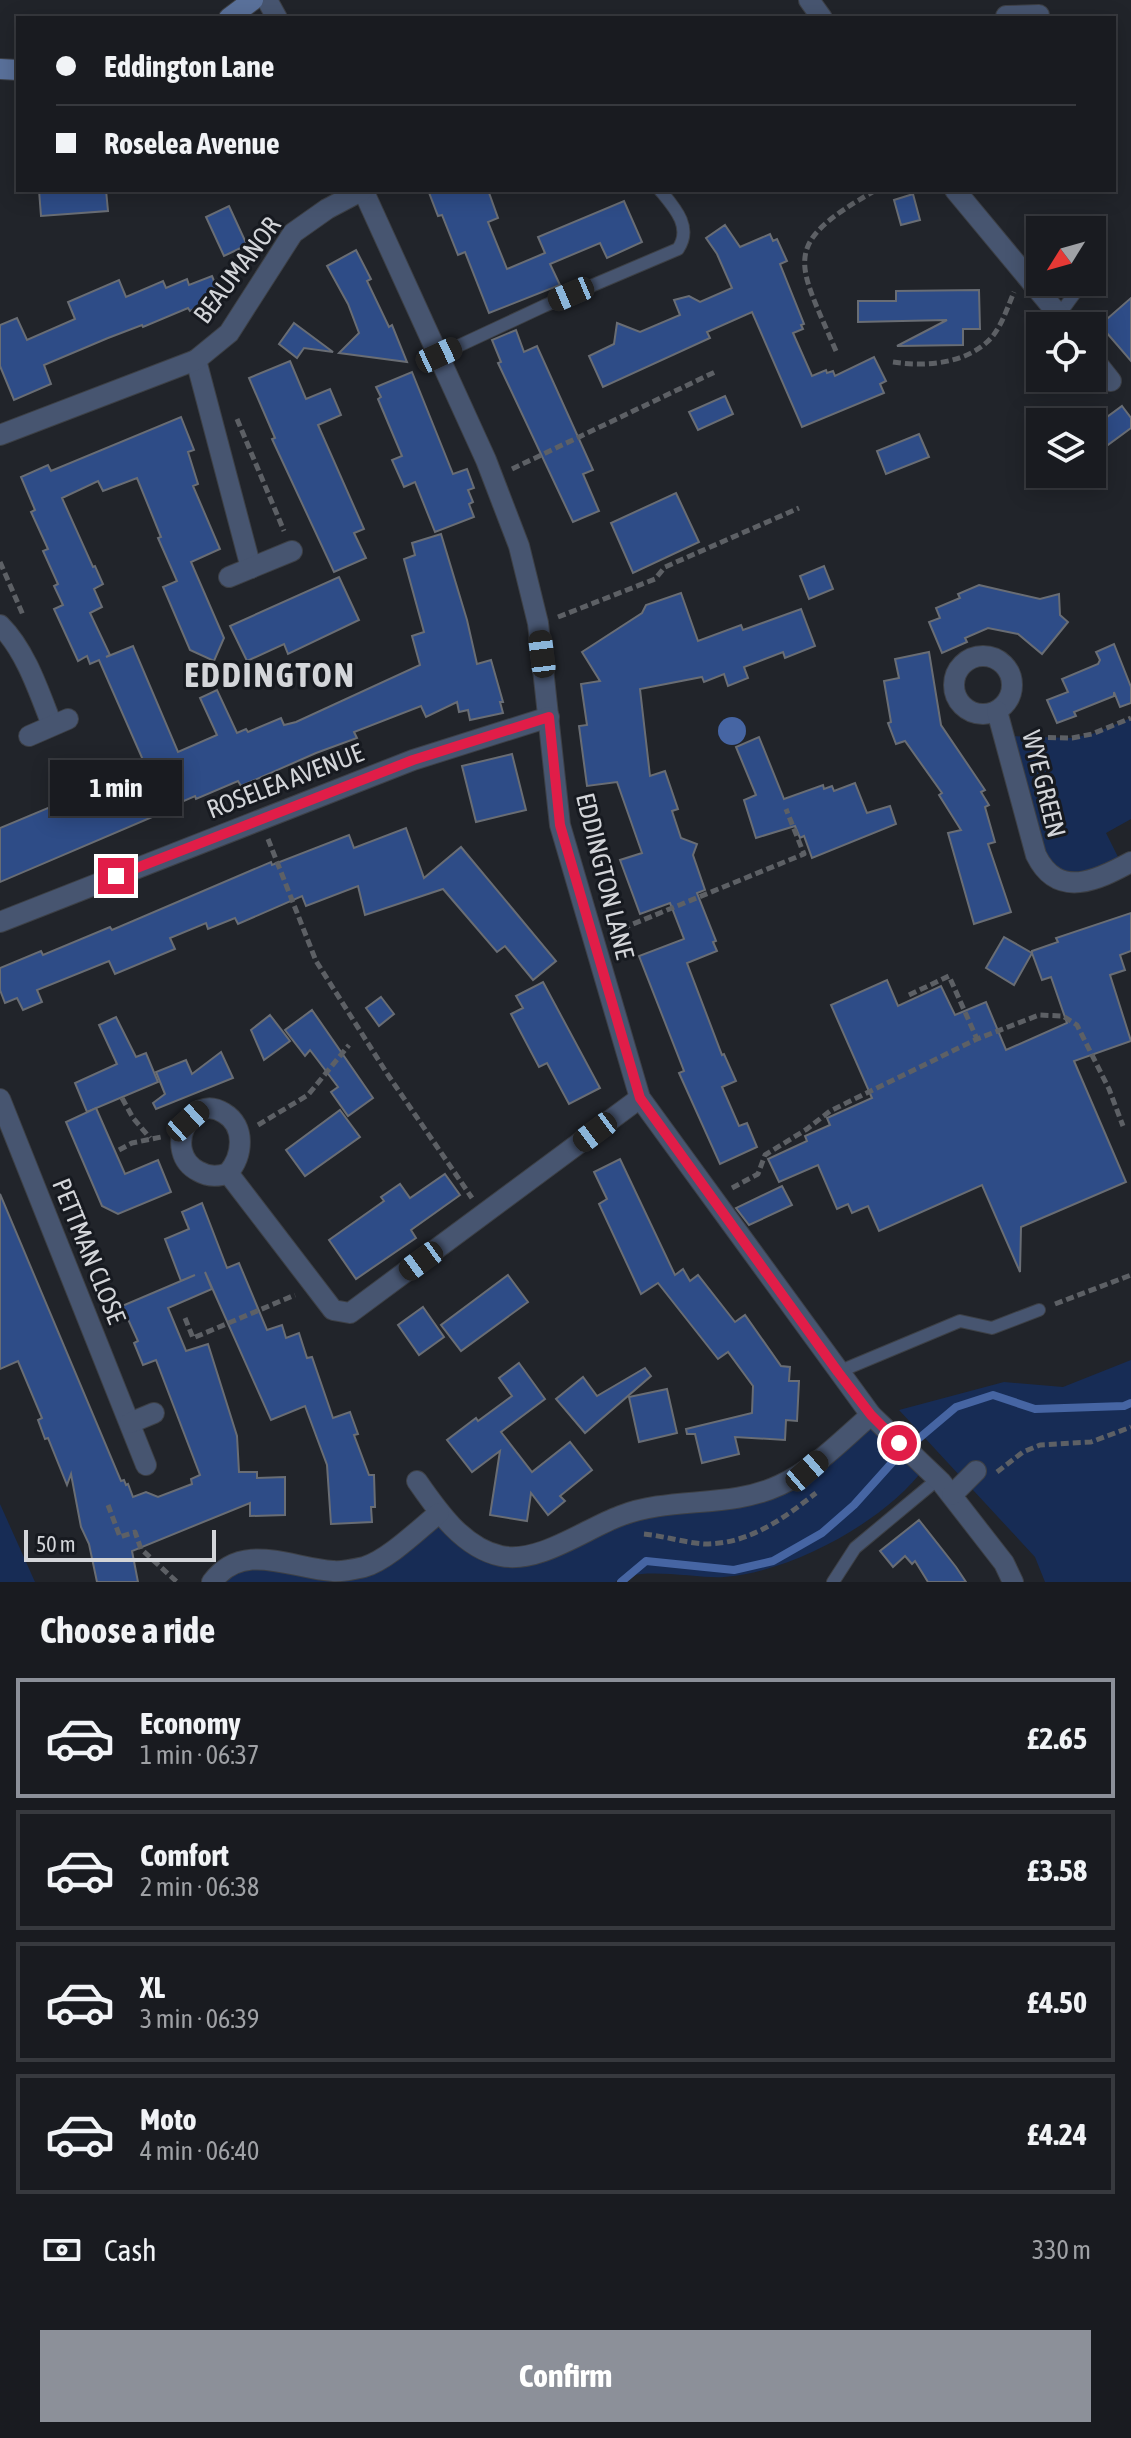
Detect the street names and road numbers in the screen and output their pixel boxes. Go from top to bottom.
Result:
street label: BEAUMANOR [187,211,287,329]
street label: WYE GREEN [1016,727,1072,841]
street label: ROSELEA AVENUE [203,737,367,825]
street label: EDDINGTON LANE [570,790,640,962]
street label: PETTMAN CLOSE [46,1174,132,1328]

